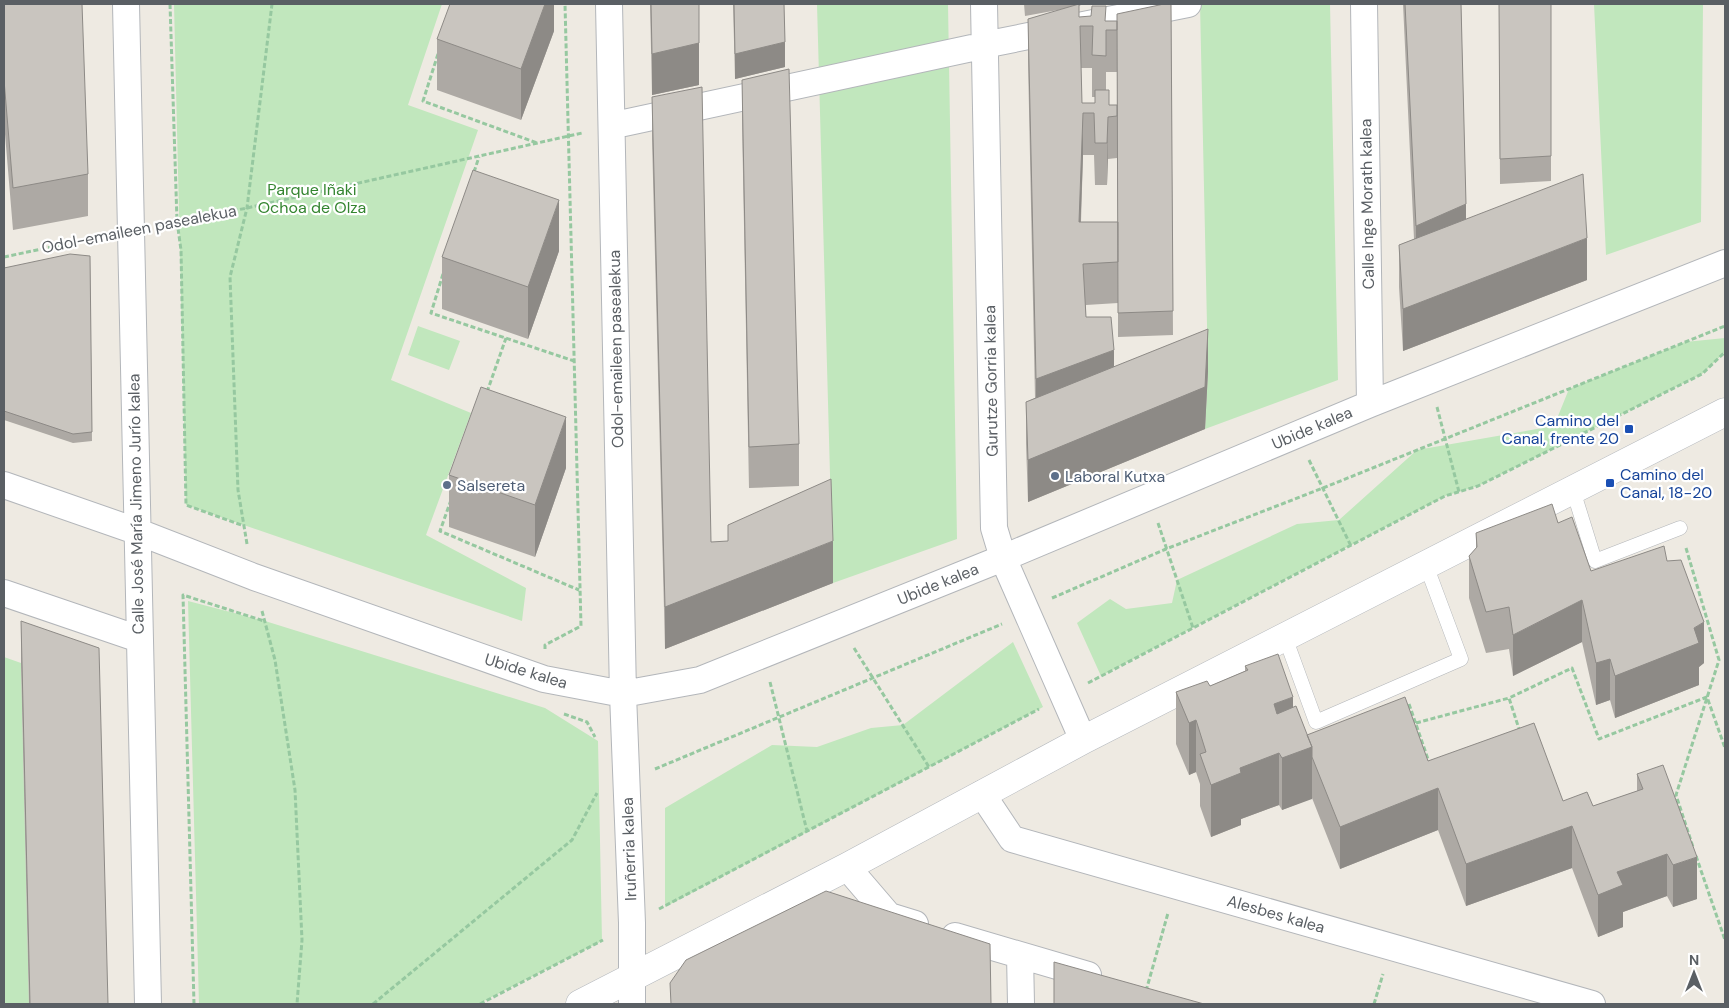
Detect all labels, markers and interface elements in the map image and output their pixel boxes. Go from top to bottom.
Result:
street label: Calle Inge Morath kalea [1355,118,1379,290]
park label: Parque Iñaki Ochoa de Olza [258,179,366,218]
street label: Odol-emaileen pasealekua [40,200,238,258]
street label: Odol-emaileen pasealekua [604,250,628,448]
street label: Gurutze Gorria kalea [979,305,1003,457]
street label: Calle José María Jimeno Jurío kalea [123,373,149,635]
street label: Ubide kalea [1268,402,1356,454]
place label: Camino del Canal, frente 20 [1501,410,1619,449]
marker: Camino del Canal, frente 20 [1623,423,1635,435]
place label: Camino del Canal, 18-20 [1620,464,1712,503]
place label: Laboral Kutxa [1065,466,1165,487]
marker: Laboral Kutxa [1049,470,1061,482]
place label: Salsereta [457,475,525,496]
marker: Camino del Canal, 18-20 [1604,477,1616,489]
marker: Salsereta [441,479,453,491]
street label: Ubide kalea [894,558,982,610]
street label: Ubide kalea [482,648,570,694]
street label: Iruñerria kalea [617,797,641,901]
street label: Alesbes kalea [1225,890,1327,938]
north arrow [1669,948,1719,998]
text: N [1689,951,1699,969]

